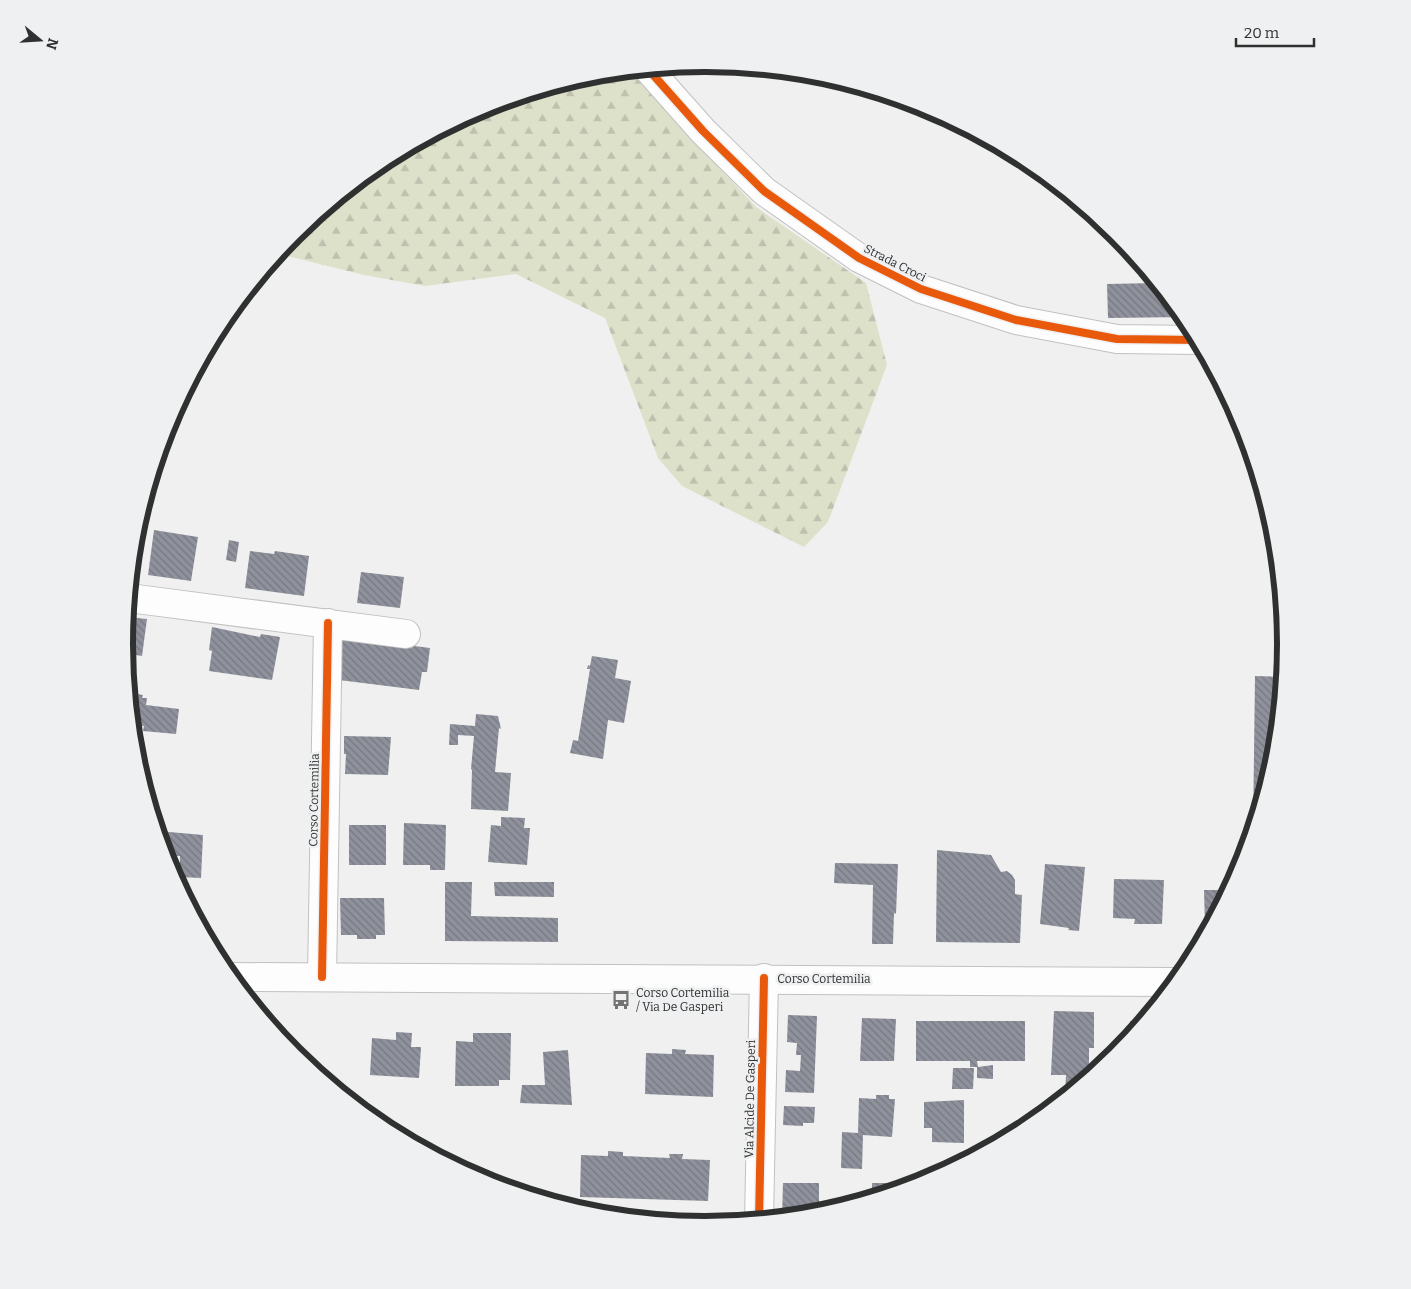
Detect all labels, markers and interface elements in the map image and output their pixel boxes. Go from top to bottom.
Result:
north arrow [15,15,65,65]
scale bar [1236,15,1314,47]
text: 20 m [1244,24,1280,42]
text: N [42,36,62,52]
street label: Strada Croci [862,241,929,285]
street label: Corso Cortemilia [306,753,322,847]
street label: Corso Cortemilia [777,972,871,986]
place label: Corso Cortemilia / Via De Gasperi [636,986,730,1014]
bus stop icon: Corso Cortemilia / Via De Gasperi [610,989,632,1011]
street label: Via Alcide De Gasperi [742,1039,758,1158]

